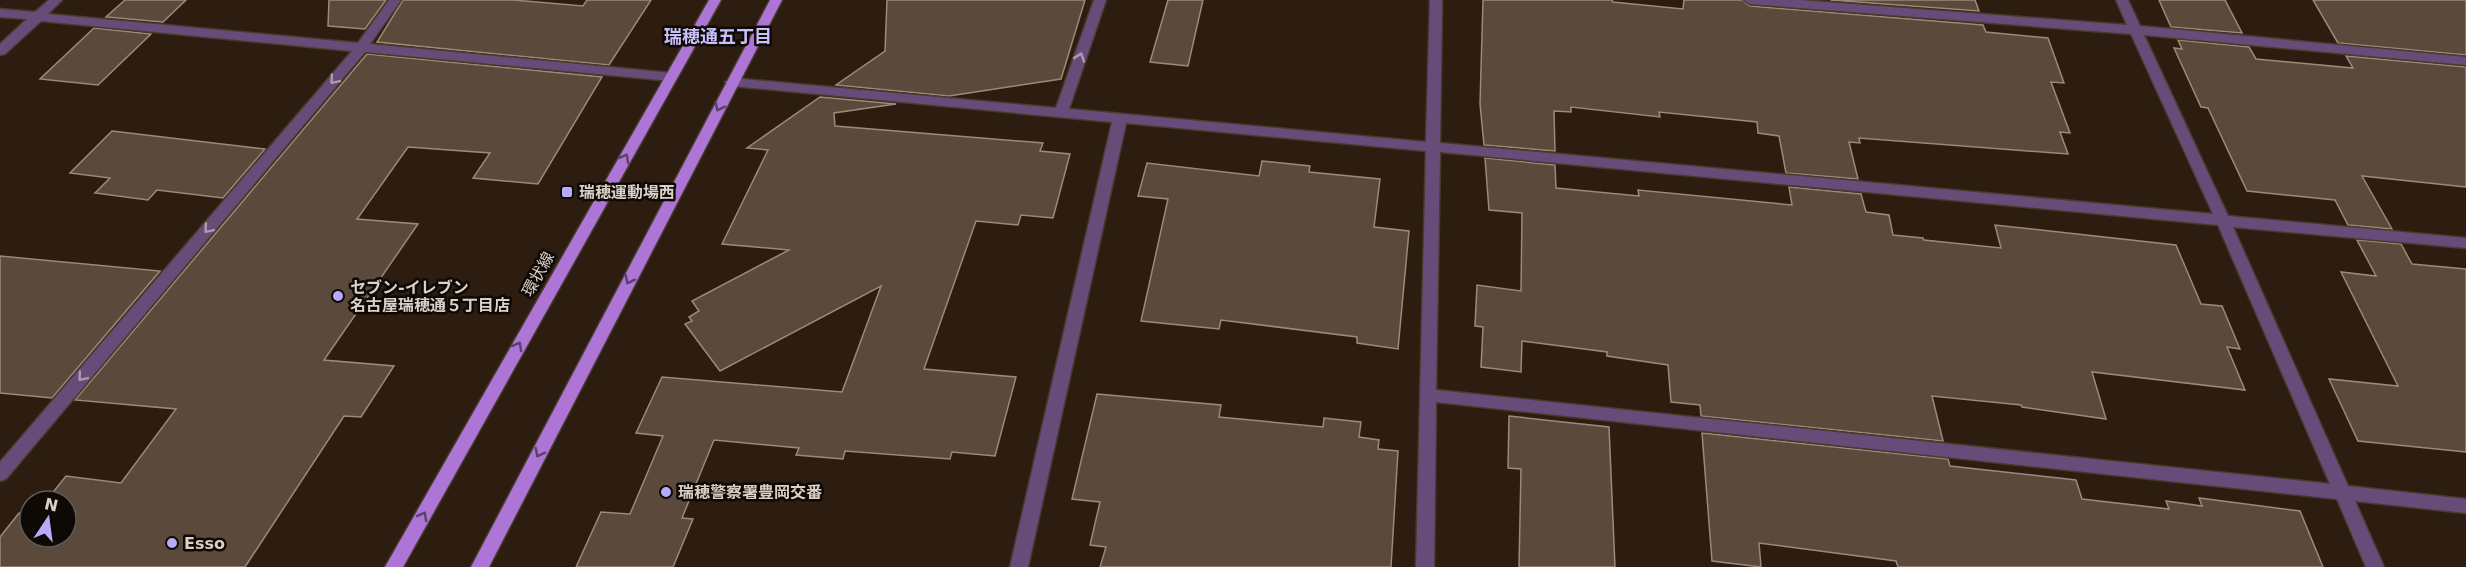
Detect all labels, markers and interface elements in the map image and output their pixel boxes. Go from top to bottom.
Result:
district label: 瑞穂通五丁目 [664,26,772,47]
one-way arrow [1073,52,1086,63]
one-way arrow [330,73,341,84]
one-way arrow [715,101,726,112]
one-way arrow [618,154,629,164]
place label: 瑞穂運動場西 [579,183,675,202]
marker: 瑞穂運動場西 [560,185,574,199]
one-way arrow [204,222,215,233]
street label: 環状線 [518,248,558,300]
one-way arrow [625,274,636,285]
place label: セブン-イレブン 名古屋瑞穂通５丁目店 [350,278,510,315]
marker: セブン-イレブン 名古屋瑞穂通５丁目店 [331,289,345,303]
one-way arrow [511,342,523,352]
one-way arrow [78,370,89,381]
one-way arrow [535,447,546,458]
place label: 瑞穂警察署豊岡交番 [678,483,822,502]
marker: 瑞穂警察署豊岡交番 [659,485,673,499]
north arrow [18,489,78,549]
text: N [43,494,60,516]
one-way arrow [415,512,427,522]
place label: Esso [184,534,225,553]
marker: Esso [165,536,179,550]

